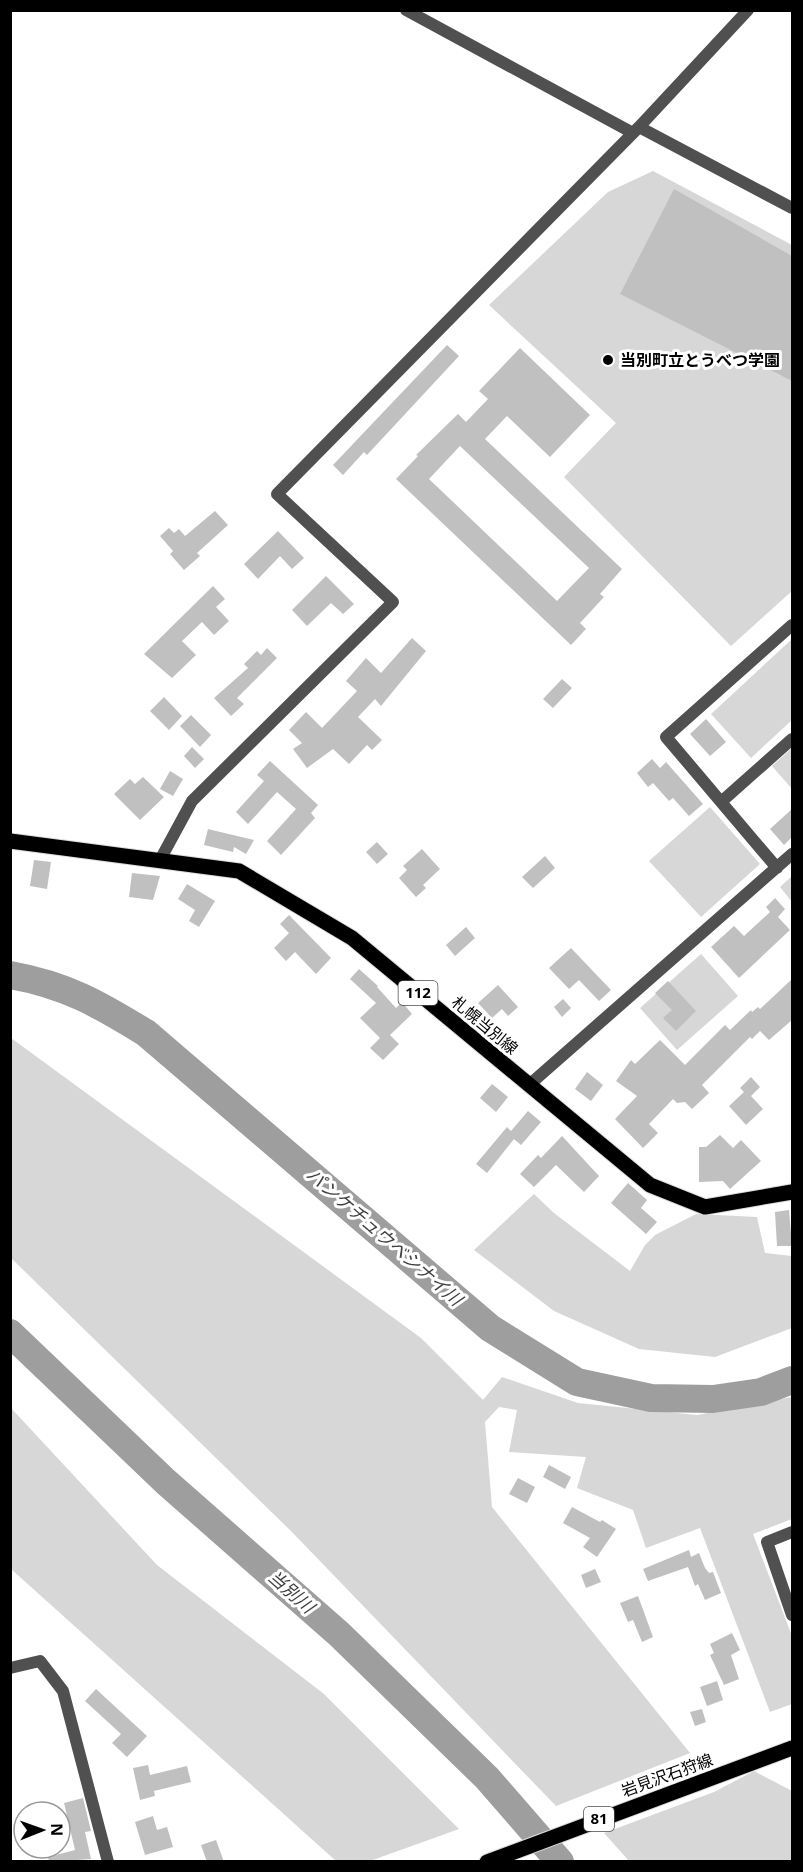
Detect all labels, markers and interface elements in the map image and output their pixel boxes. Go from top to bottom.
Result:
place label: 当別町立とうべつ学園 [620,349,780,371]
marker: 当別町立とうべつ学園 [601,353,615,367]
road number: 112 [398,981,438,1005]
street label: 札幌当別線 [447,991,523,1059]
water label: パンケチュウベシナイ川 [302,1162,469,1312]
water label: 当別川 [263,1564,321,1619]
street label: 岩見沢石狩線 [618,1748,716,1802]
north arrow [12,1800,72,1860]
road number: 81 [584,1807,614,1831]
text: N [46,1823,68,1836]

